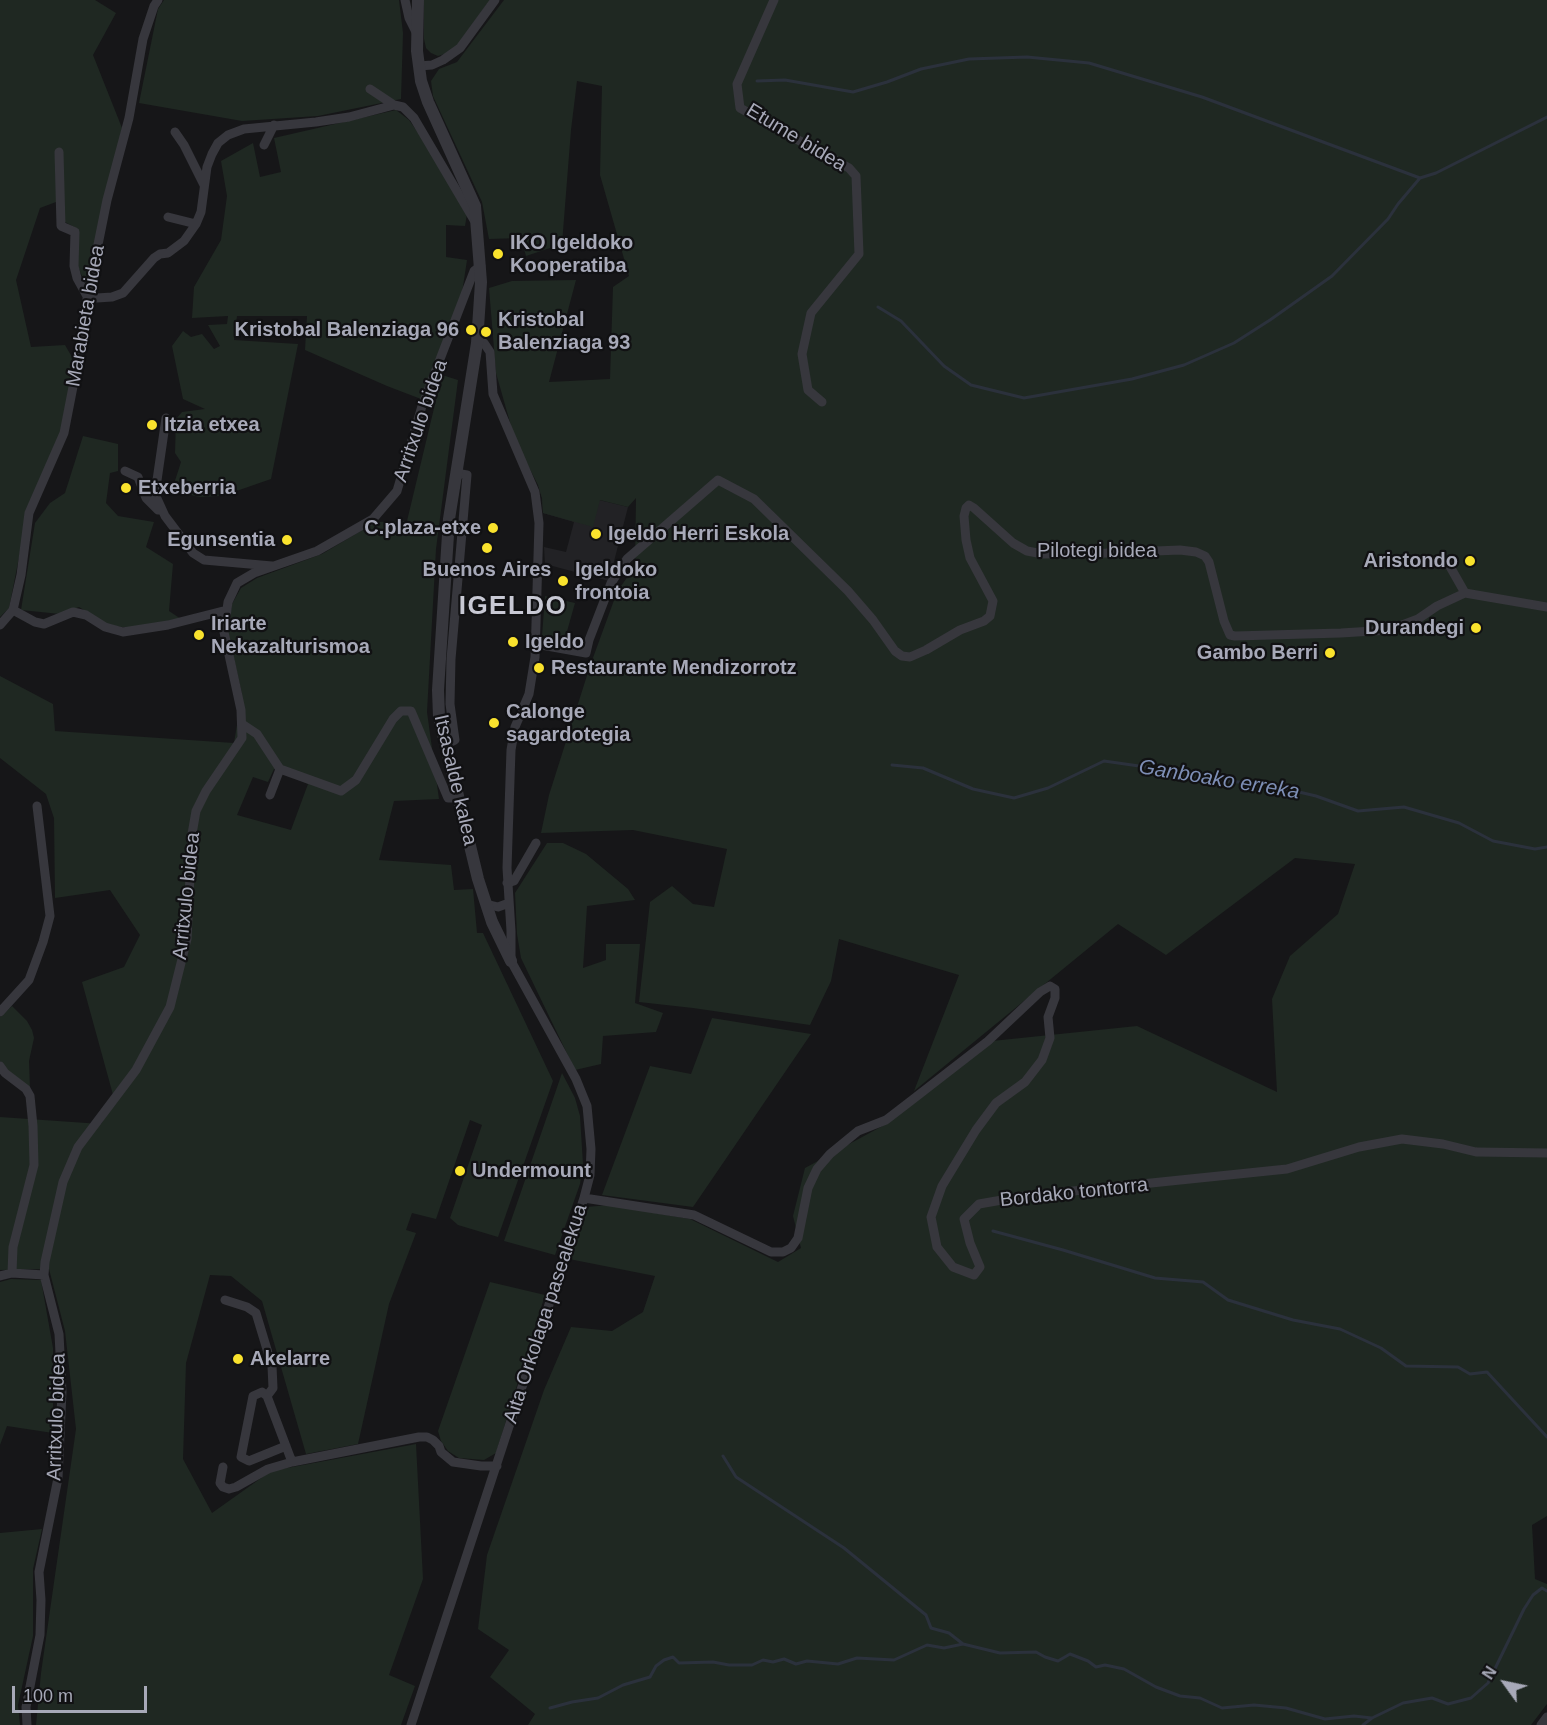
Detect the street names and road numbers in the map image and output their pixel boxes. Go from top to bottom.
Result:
street label: Etume bidea [742,99,850,177]
street label: Marabieta bidea [62,243,110,389]
street label: Arritxulo bidea [389,357,453,485]
street label: Pilotegi bidea [1037,539,1157,563]
street label: Itsasalde kalea [428,712,482,848]
street label: Arritxulo bidea [168,831,206,961]
street label: Bordako tontorra [999,1173,1149,1213]
street label: Aita Orkolaga pasealekua [499,1201,593,1427]
street label: Arritxulo bidea [43,1353,71,1481]

